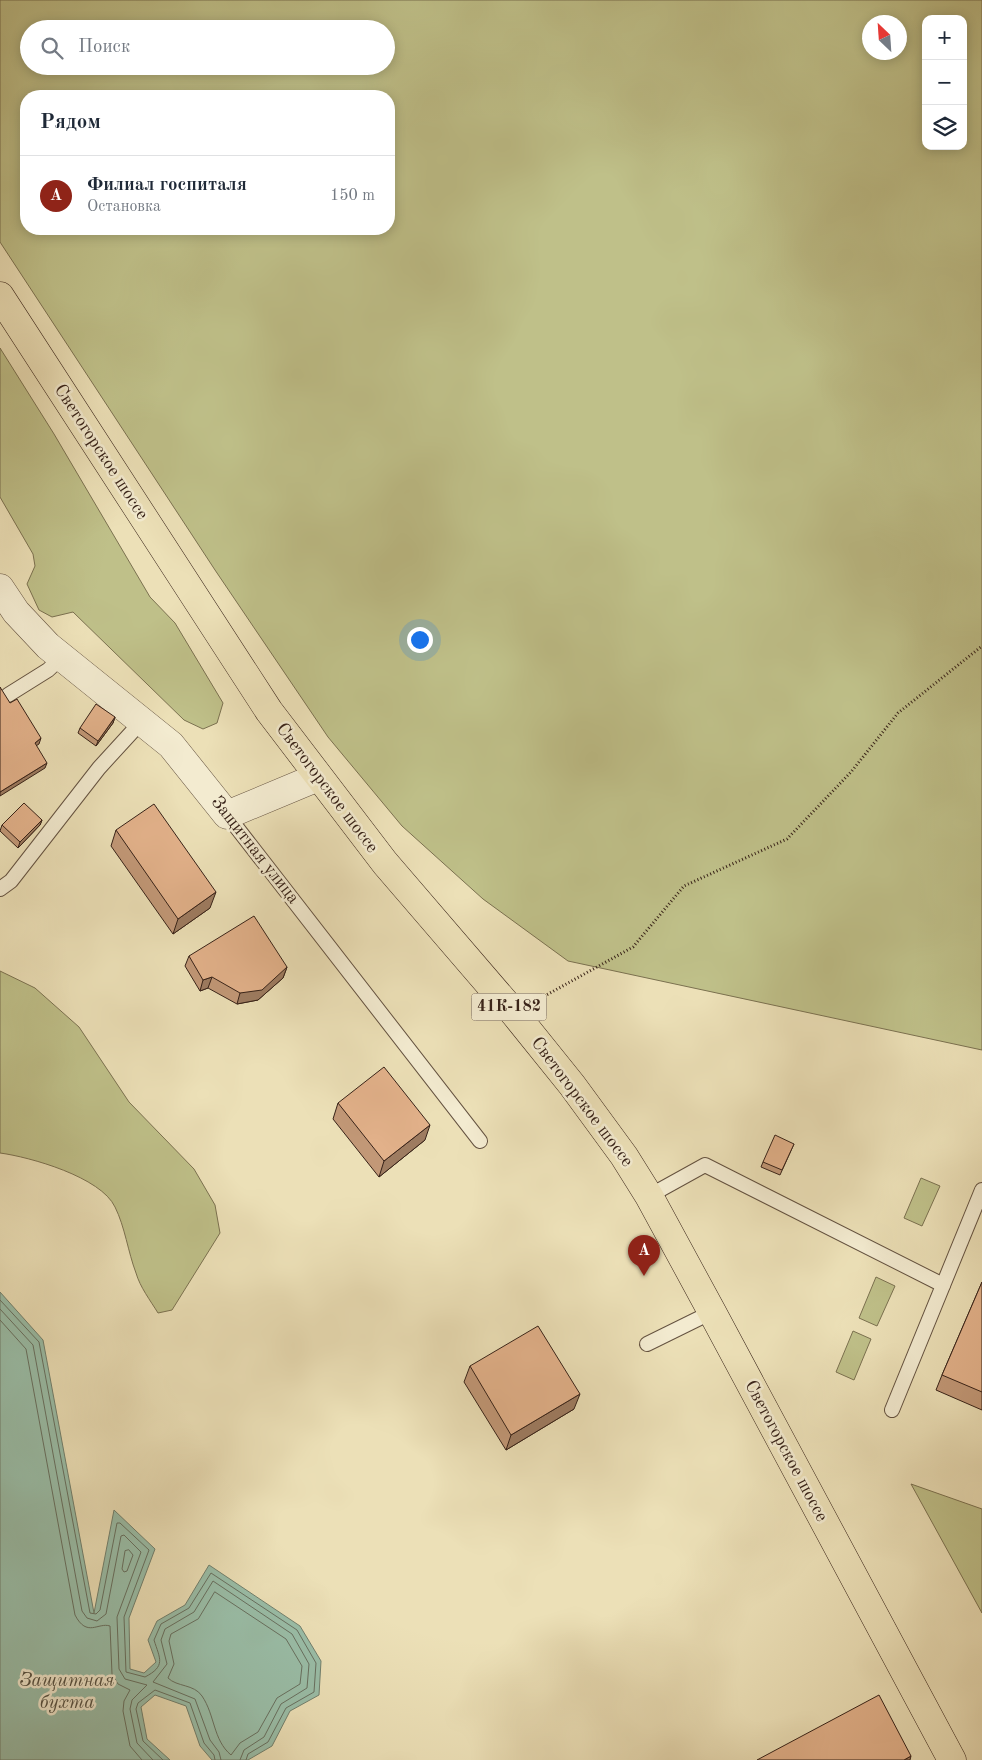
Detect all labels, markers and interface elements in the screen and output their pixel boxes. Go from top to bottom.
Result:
north arrow [862,15,907,60]
map controls [922,15,967,150]
button: + [922,15,967,60]
search box [20,20,395,75]
icon: search [38,34,66,62]
text: Поиск [78,38,130,57]
button: − [922,60,967,105]
button: layers [922,105,967,150]
text: Рядом [40,112,101,133]
text: Филиал госпиталя [87,176,247,195]
text: A [50,188,62,204]
text: 150 m [330,188,375,204]
text: Остановка [87,199,161,215]
street label: Светогорское шоссе [51,381,151,523]
your location [407,627,433,653]
street label: Светогорское шоссе [272,720,382,856]
street label: Защитная улица [208,793,303,907]
road number: 41К-182 [472,994,546,1020]
street label: Светогорское шоссе [527,1034,637,1170]
pin: A [628,1235,660,1276]
street label: Светогорское шоссе [741,1377,831,1525]
water label: Защитная бухта [19,1671,115,1713]

